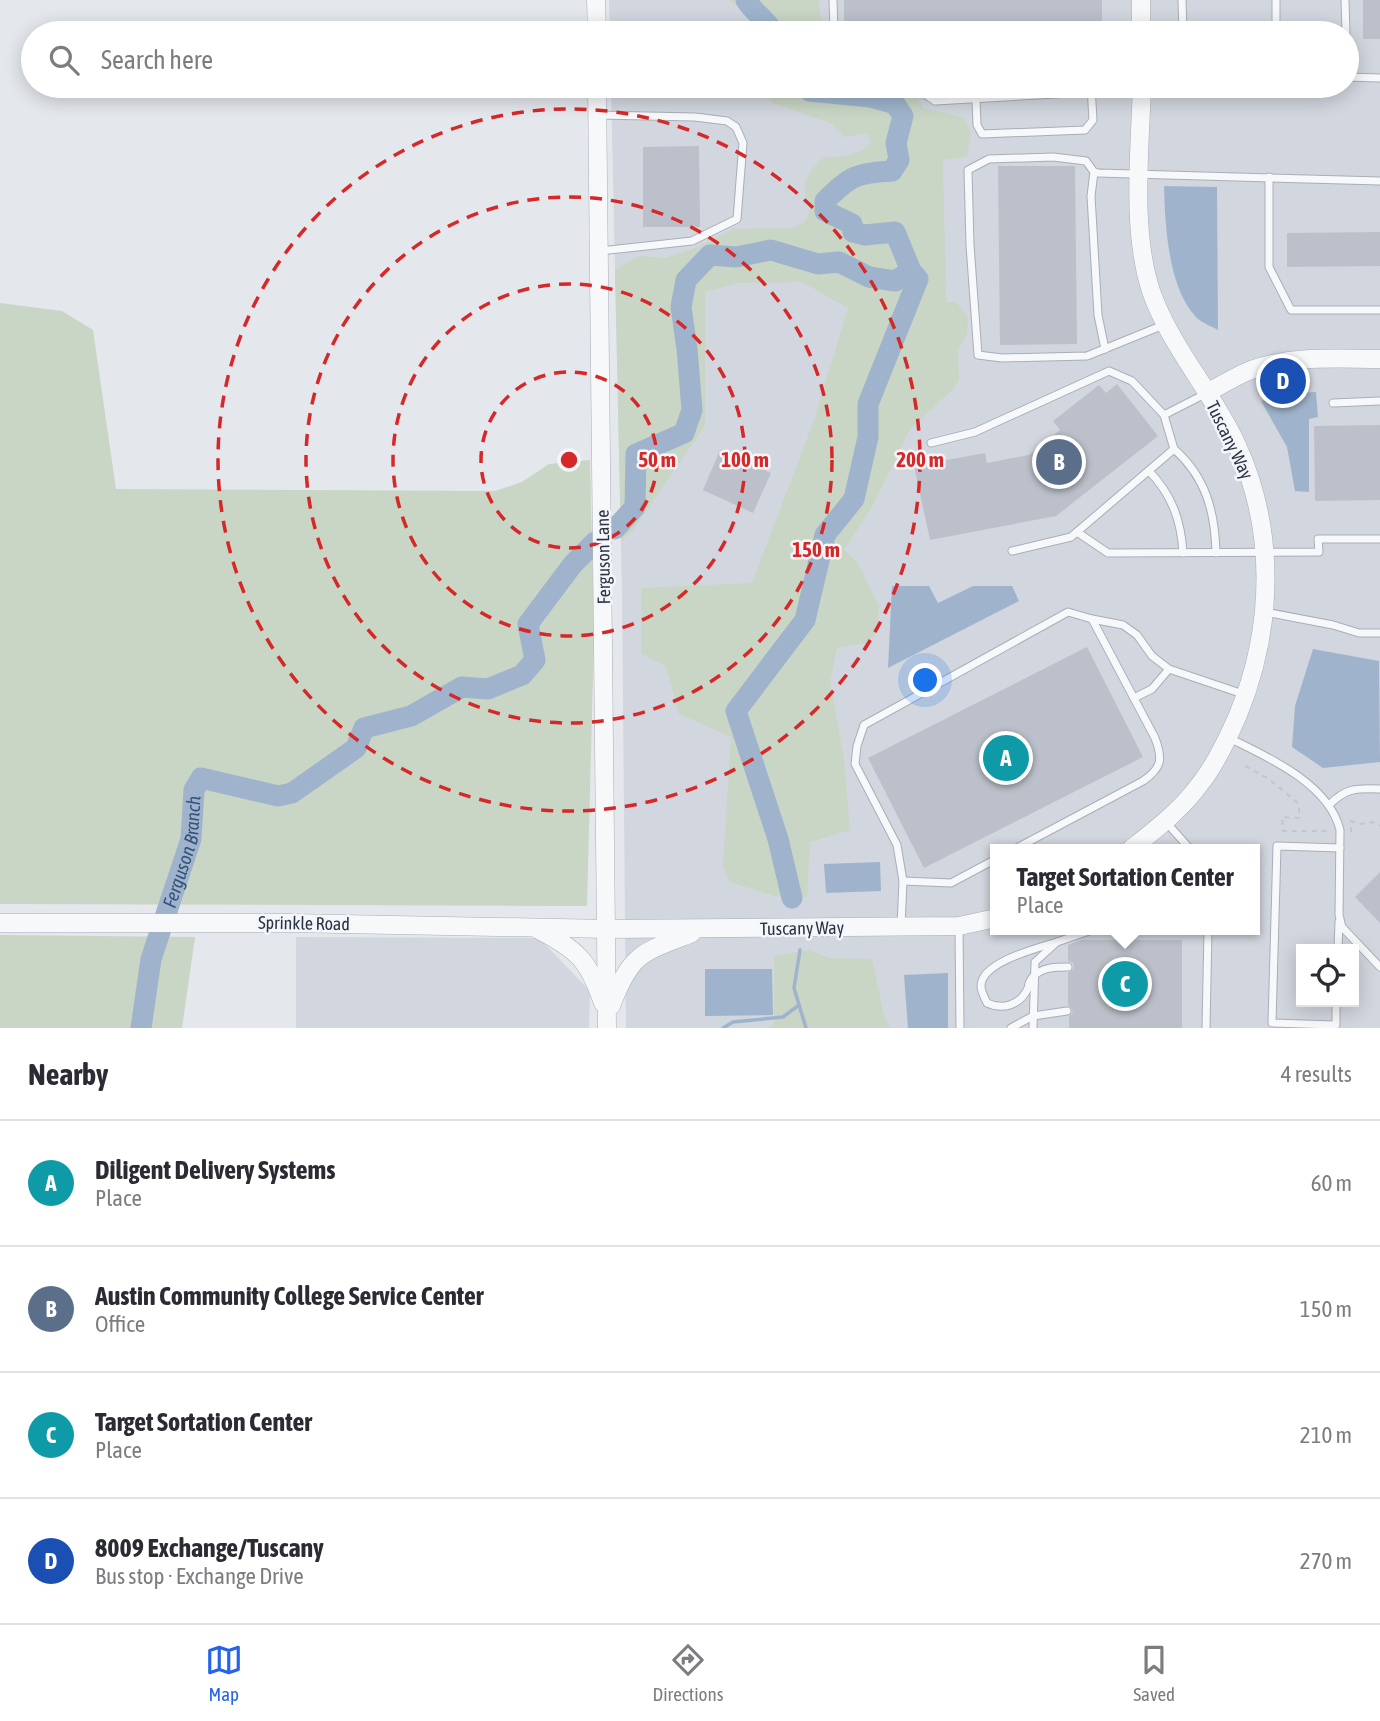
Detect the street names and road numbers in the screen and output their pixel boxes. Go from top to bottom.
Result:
street label: Tuscany Way [1202,398,1258,482]
street label: Ferguson Lane [592,510,614,604]
street label: Sprinkle Road [258,912,350,934]
street label: Tuscany Way [760,917,844,939]

